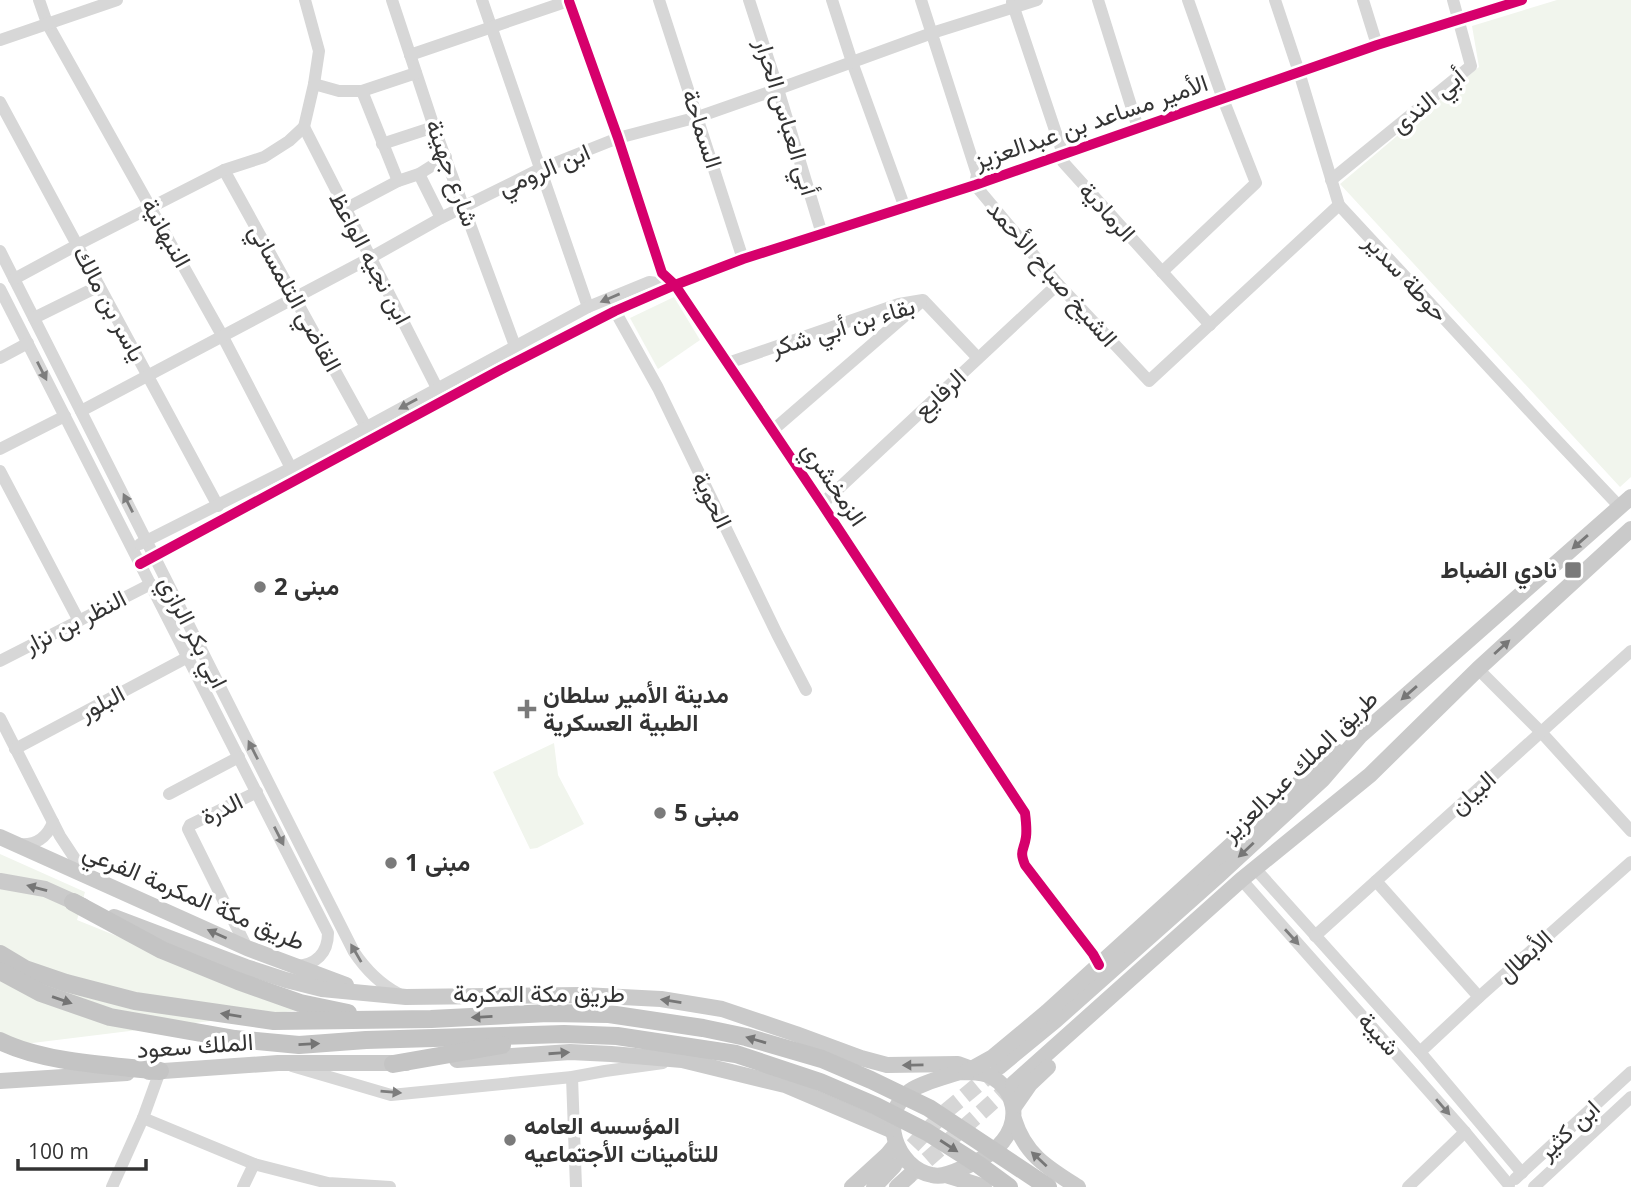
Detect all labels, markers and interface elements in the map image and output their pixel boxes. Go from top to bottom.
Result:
street label: أبي العباس الحرار [744,33,827,201]
street label: أبي الندى [1383,59,1474,143]
street label: الأمير مساعد بن عبدالعزيز [968,65,1212,176]
street label: السماحة [675,85,732,172]
street label: شارع جهينة [418,114,488,231]
street label: ابن الرومي [492,134,596,206]
street label: الرمادية [1072,174,1144,248]
street label: ابن نجيه الواعظ [322,185,420,330]
street label: النبهانية [135,191,200,273]
street label: الشيخ صباح الأحمد [979,193,1126,355]
street label: القاضي التلمساني [238,217,351,379]
street label: حوطة سدير [1357,225,1457,329]
street label: ياسر بن مالك [66,240,155,367]
street label: بقاء بن أبي شكر [766,288,920,367]
one-way arrow [599,293,620,304]
street label: الرفايع [906,360,974,427]
one-way arrow [36,362,48,382]
one-way arrow [398,397,418,409]
street label: الزمخشري [792,434,876,534]
street label: الحوية [685,465,741,533]
one-way arrow [123,493,134,513]
one-way arrow [1571,534,1589,550]
place label: نادي الضباط [1441,552,1557,590]
marker: نادي الضباط [1563,560,1583,580]
street label: ابي بكر الرازي [148,569,237,695]
place label: مبنى 2 [274,569,339,602]
marker: مبنى 2 [252,579,268,595]
street label: النظر بن نزار [16,581,131,661]
one-way arrow [1493,639,1510,655]
street label: البلور [72,676,130,728]
place label: مدينة الأمير سلطان الطبية العسكرية [543,677,729,738]
street label: طريق الملك عبدالعزيز [1213,682,1384,849]
one-way arrow [1401,685,1418,700]
marker: مدينة الأمير سلطان الطبية العسكرية [517,699,537,719]
one-way arrow [247,740,258,760]
street label: البيان [1442,762,1502,822]
street label: الدرة [195,783,248,832]
place label: مبنى 5 [674,795,739,828]
marker: مبنى 5 [652,805,668,821]
one-way arrow [273,826,284,846]
street label: طريق مكة المكرمة الفرعي [77,834,311,961]
one-way arrow [1237,842,1255,858]
place label: مبنى 1 [405,845,470,878]
marker: مبنى 1 [383,855,399,871]
one-way arrow [26,882,48,893]
street label: الأبطال [1489,921,1559,989]
one-way arrow [207,928,227,940]
one-way arrow [1284,928,1300,946]
one-way arrow [350,943,362,962]
street label: طريق مكة المكرمة [453,976,625,1009]
one-way arrow [51,995,72,1006]
one-way arrow [660,995,682,1006]
street label: شيبة [1352,1004,1409,1062]
one-way arrow [220,1009,242,1020]
one-way arrow [471,1011,493,1022]
street label: الملك سعود [136,1024,254,1065]
one-way arrow [746,1035,767,1045]
one-way arrow [298,1038,320,1049]
one-way arrow [548,1047,570,1058]
one-way arrow [902,1059,924,1071]
one-way arrow [380,1087,402,1098]
street label: ابن كثير [1529,1092,1606,1167]
one-way arrow [1435,1098,1451,1116]
place label: المؤسسه العامه للتأمينات الأجتماعيه [524,1108,719,1169]
scale bar [18,1128,145,1172]
marker: المؤسسه العامه للتأمينات الأجتماعيه [502,1132,518,1148]
text: 100 m [28,1137,89,1165]
one-way arrow [940,1140,959,1153]
one-way arrow [1030,1151,1048,1167]

